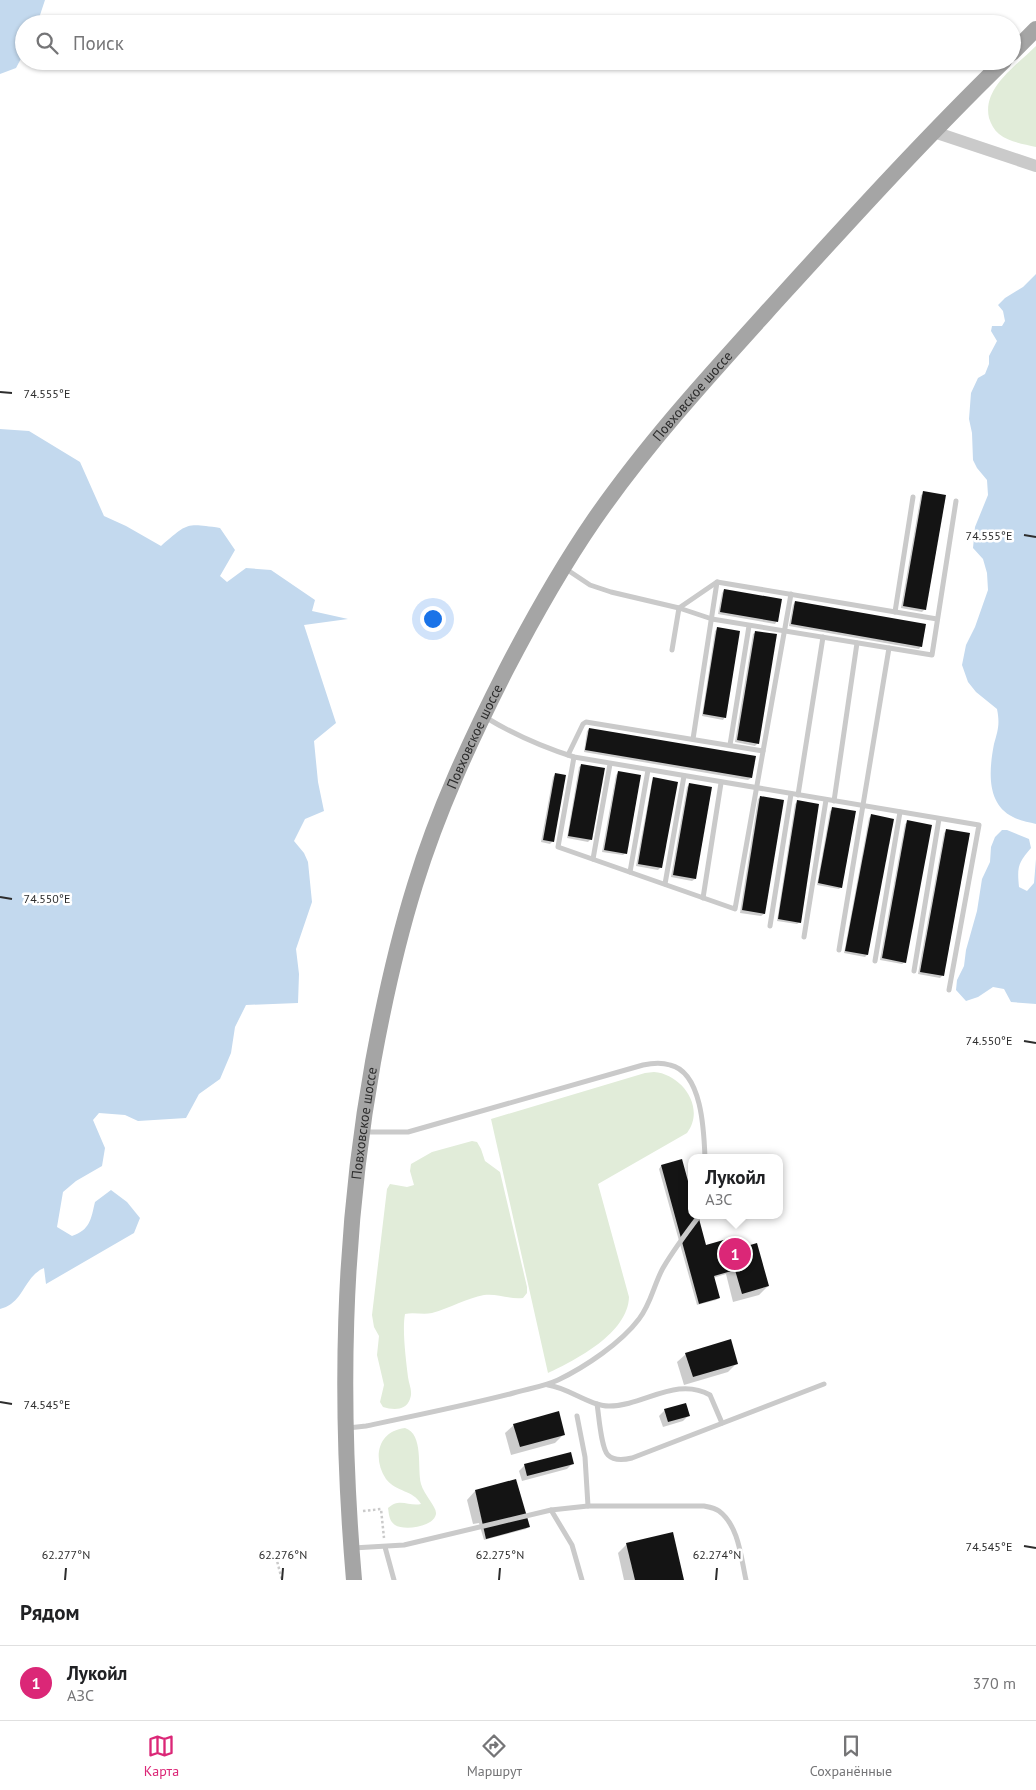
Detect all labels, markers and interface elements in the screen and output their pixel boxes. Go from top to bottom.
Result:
search box [15,15,1021,70]
icon: search [33,29,61,57]
text: Поиск [73,31,124,55]
street label: Повховское шоссе [648,347,736,445]
text: 74.555°E [24,386,70,401]
text: 74.555°E [966,528,1012,543]
your location [420,606,446,632]
street label: Повховское шоссе [442,681,506,791]
text: 74.550°E [24,891,70,906]
text: 74.550°E [966,1033,1012,1048]
street label: Повховское шоссе [347,1066,381,1180]
popup [688,1154,783,1219]
text: Лукойл [705,1165,766,1189]
text: АЗС [705,1189,733,1209]
pin: 1 [719,1235,751,1273]
text: 74.545°E [24,1397,70,1412]
text: 74.545°E [966,1539,1012,1554]
text: 62.277°N [42,1547,90,1562]
text: 62.276°N [259,1547,307,1562]
text: 62.275°N [476,1547,524,1562]
text: 62.274°N [693,1547,741,1562]
text: Рядом [20,1599,79,1626]
text: Лукойл [67,1661,127,1685]
text: 1 [31,1673,41,1693]
text: 370 m [973,1673,1016,1693]
text: АЗС [67,1685,94,1705]
tab: Карта [144,1732,179,1780]
tab: Маршрут [467,1732,522,1780]
tab: Сохранённые [810,1732,892,1780]

